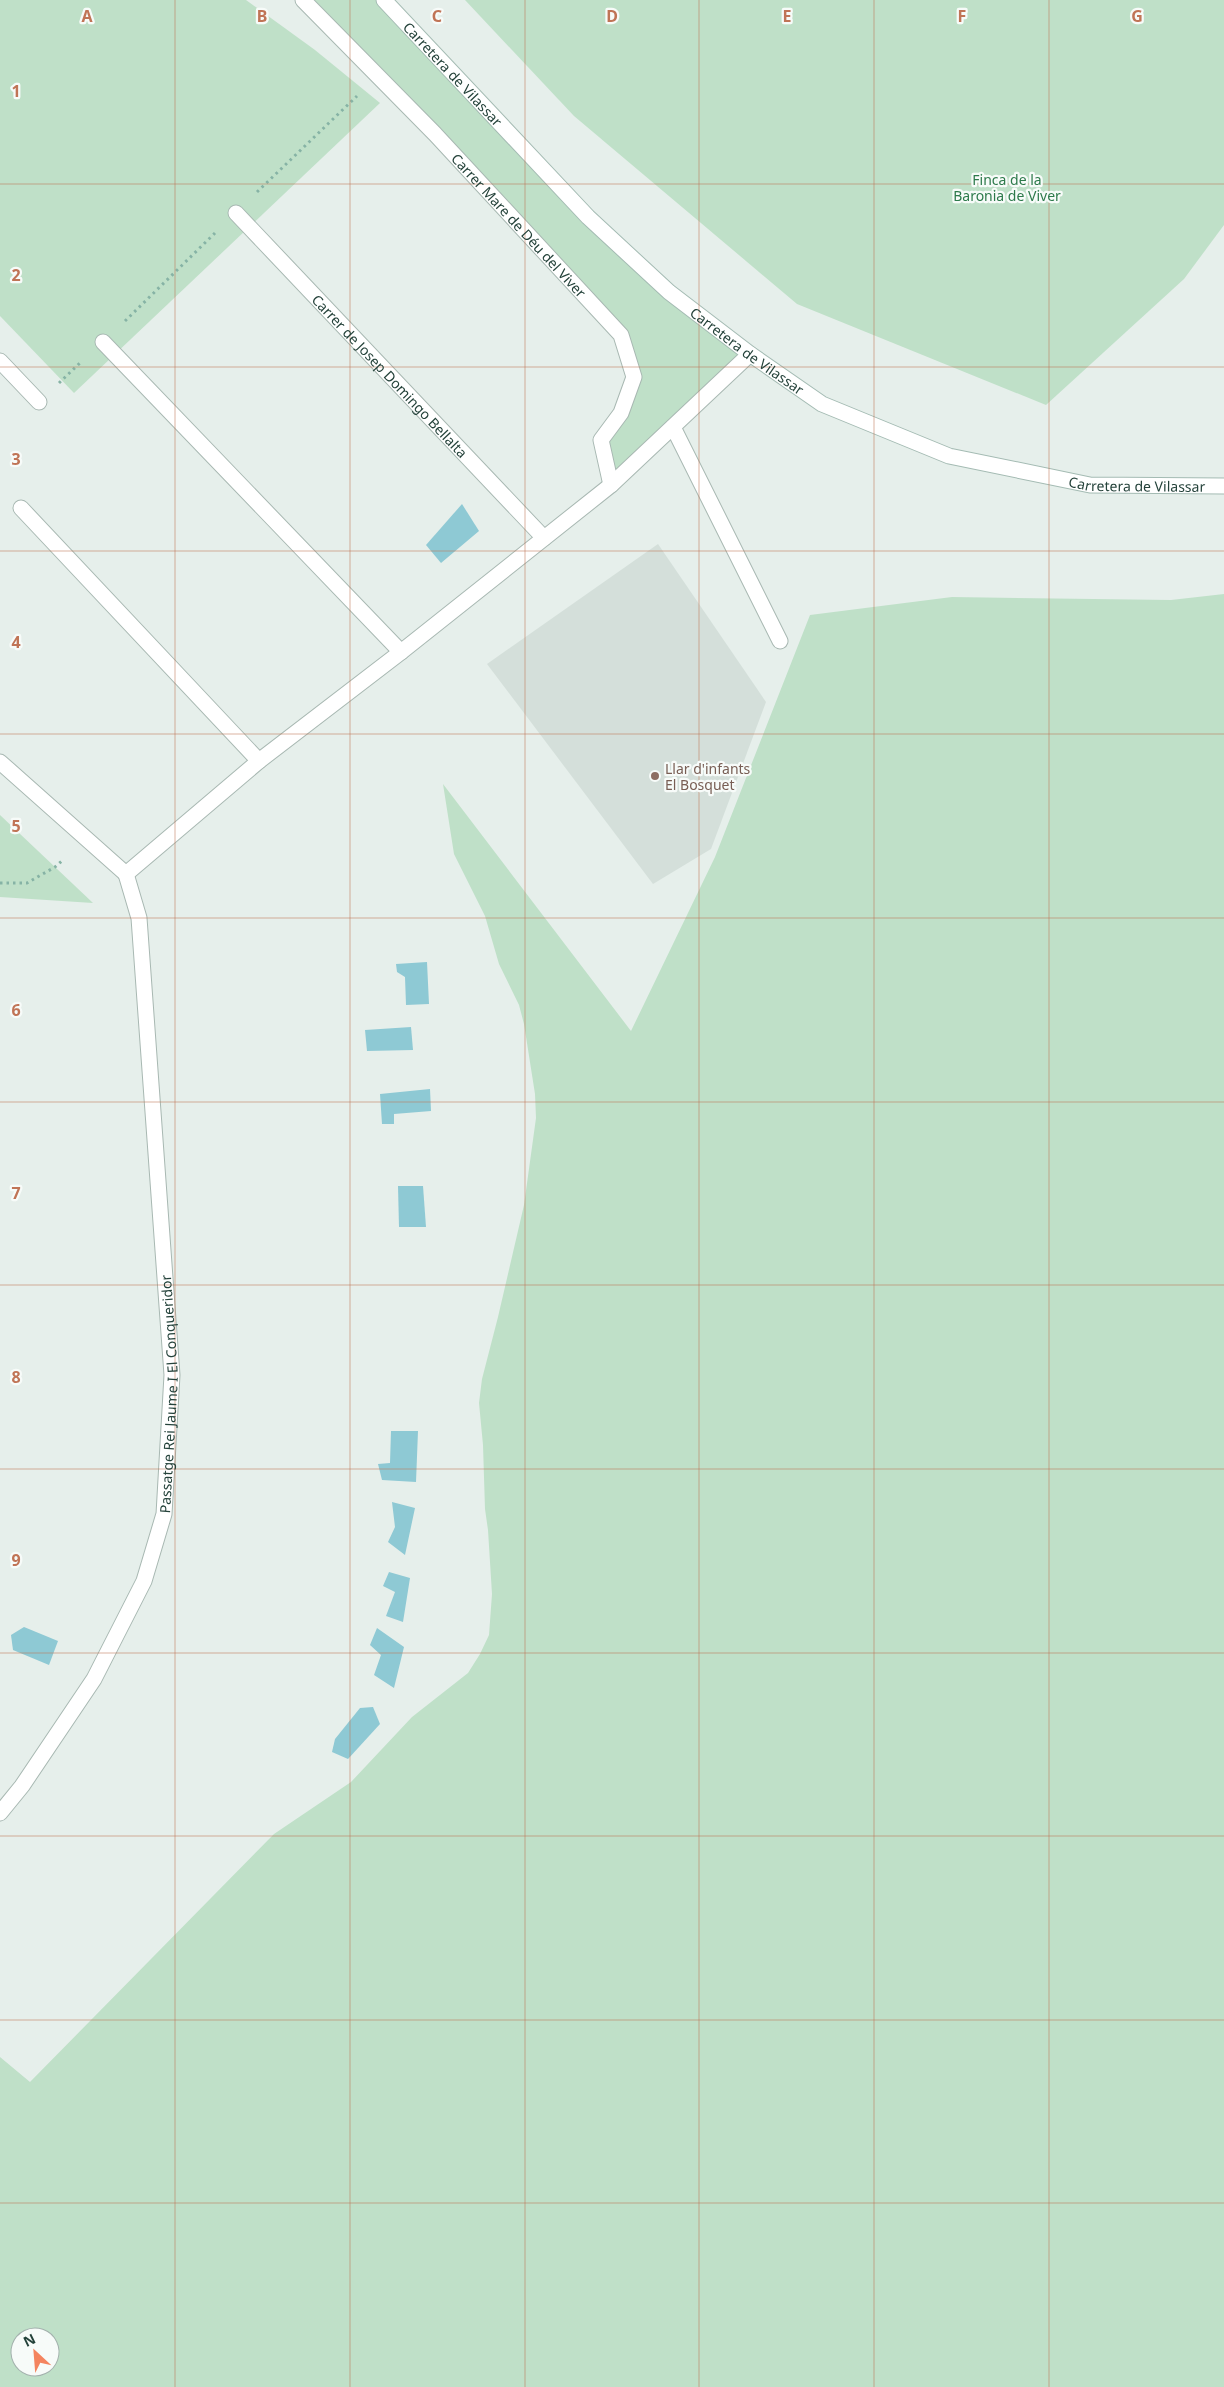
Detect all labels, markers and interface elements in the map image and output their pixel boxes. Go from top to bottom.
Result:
text: A [81,5,93,27]
text: B [257,5,267,27]
text: C [432,5,442,27]
text: D [606,5,618,27]
text: E [783,5,792,27]
text: F [958,5,966,27]
text: G [1131,5,1143,27]
street label: Carretera de Vilassar [399,17,507,130]
text: 1 [11,80,21,102]
street label: Carrer Mare de Déu del Viver [448,149,591,301]
park label: Finca de la Baronia de Viver [953,170,1061,205]
text: 2 [11,264,21,286]
street label: Carrer de Josep Domingo Bellalta [308,290,472,461]
street label: Carretera de Vilassar [687,302,808,398]
text: 3 [11,448,21,470]
street label: Carretera de Vilassar [1067,471,1206,495]
text: 4 [11,631,21,653]
place label: Llar d'infants El Bosquet [665,759,751,794]
marker: Llar d'infants El Bosquet [649,770,661,782]
text: 5 [11,815,21,837]
text: 6 [11,999,21,1021]
text: 7 [11,1182,21,1204]
street label: Passatge Rei Jaume I El Conqueridor [155,1274,182,1514]
text: 8 [11,1366,21,1388]
text: 9 [11,1549,21,1571]
north arrow [10,2327,60,2377]
text: N [20,2329,38,2351]

